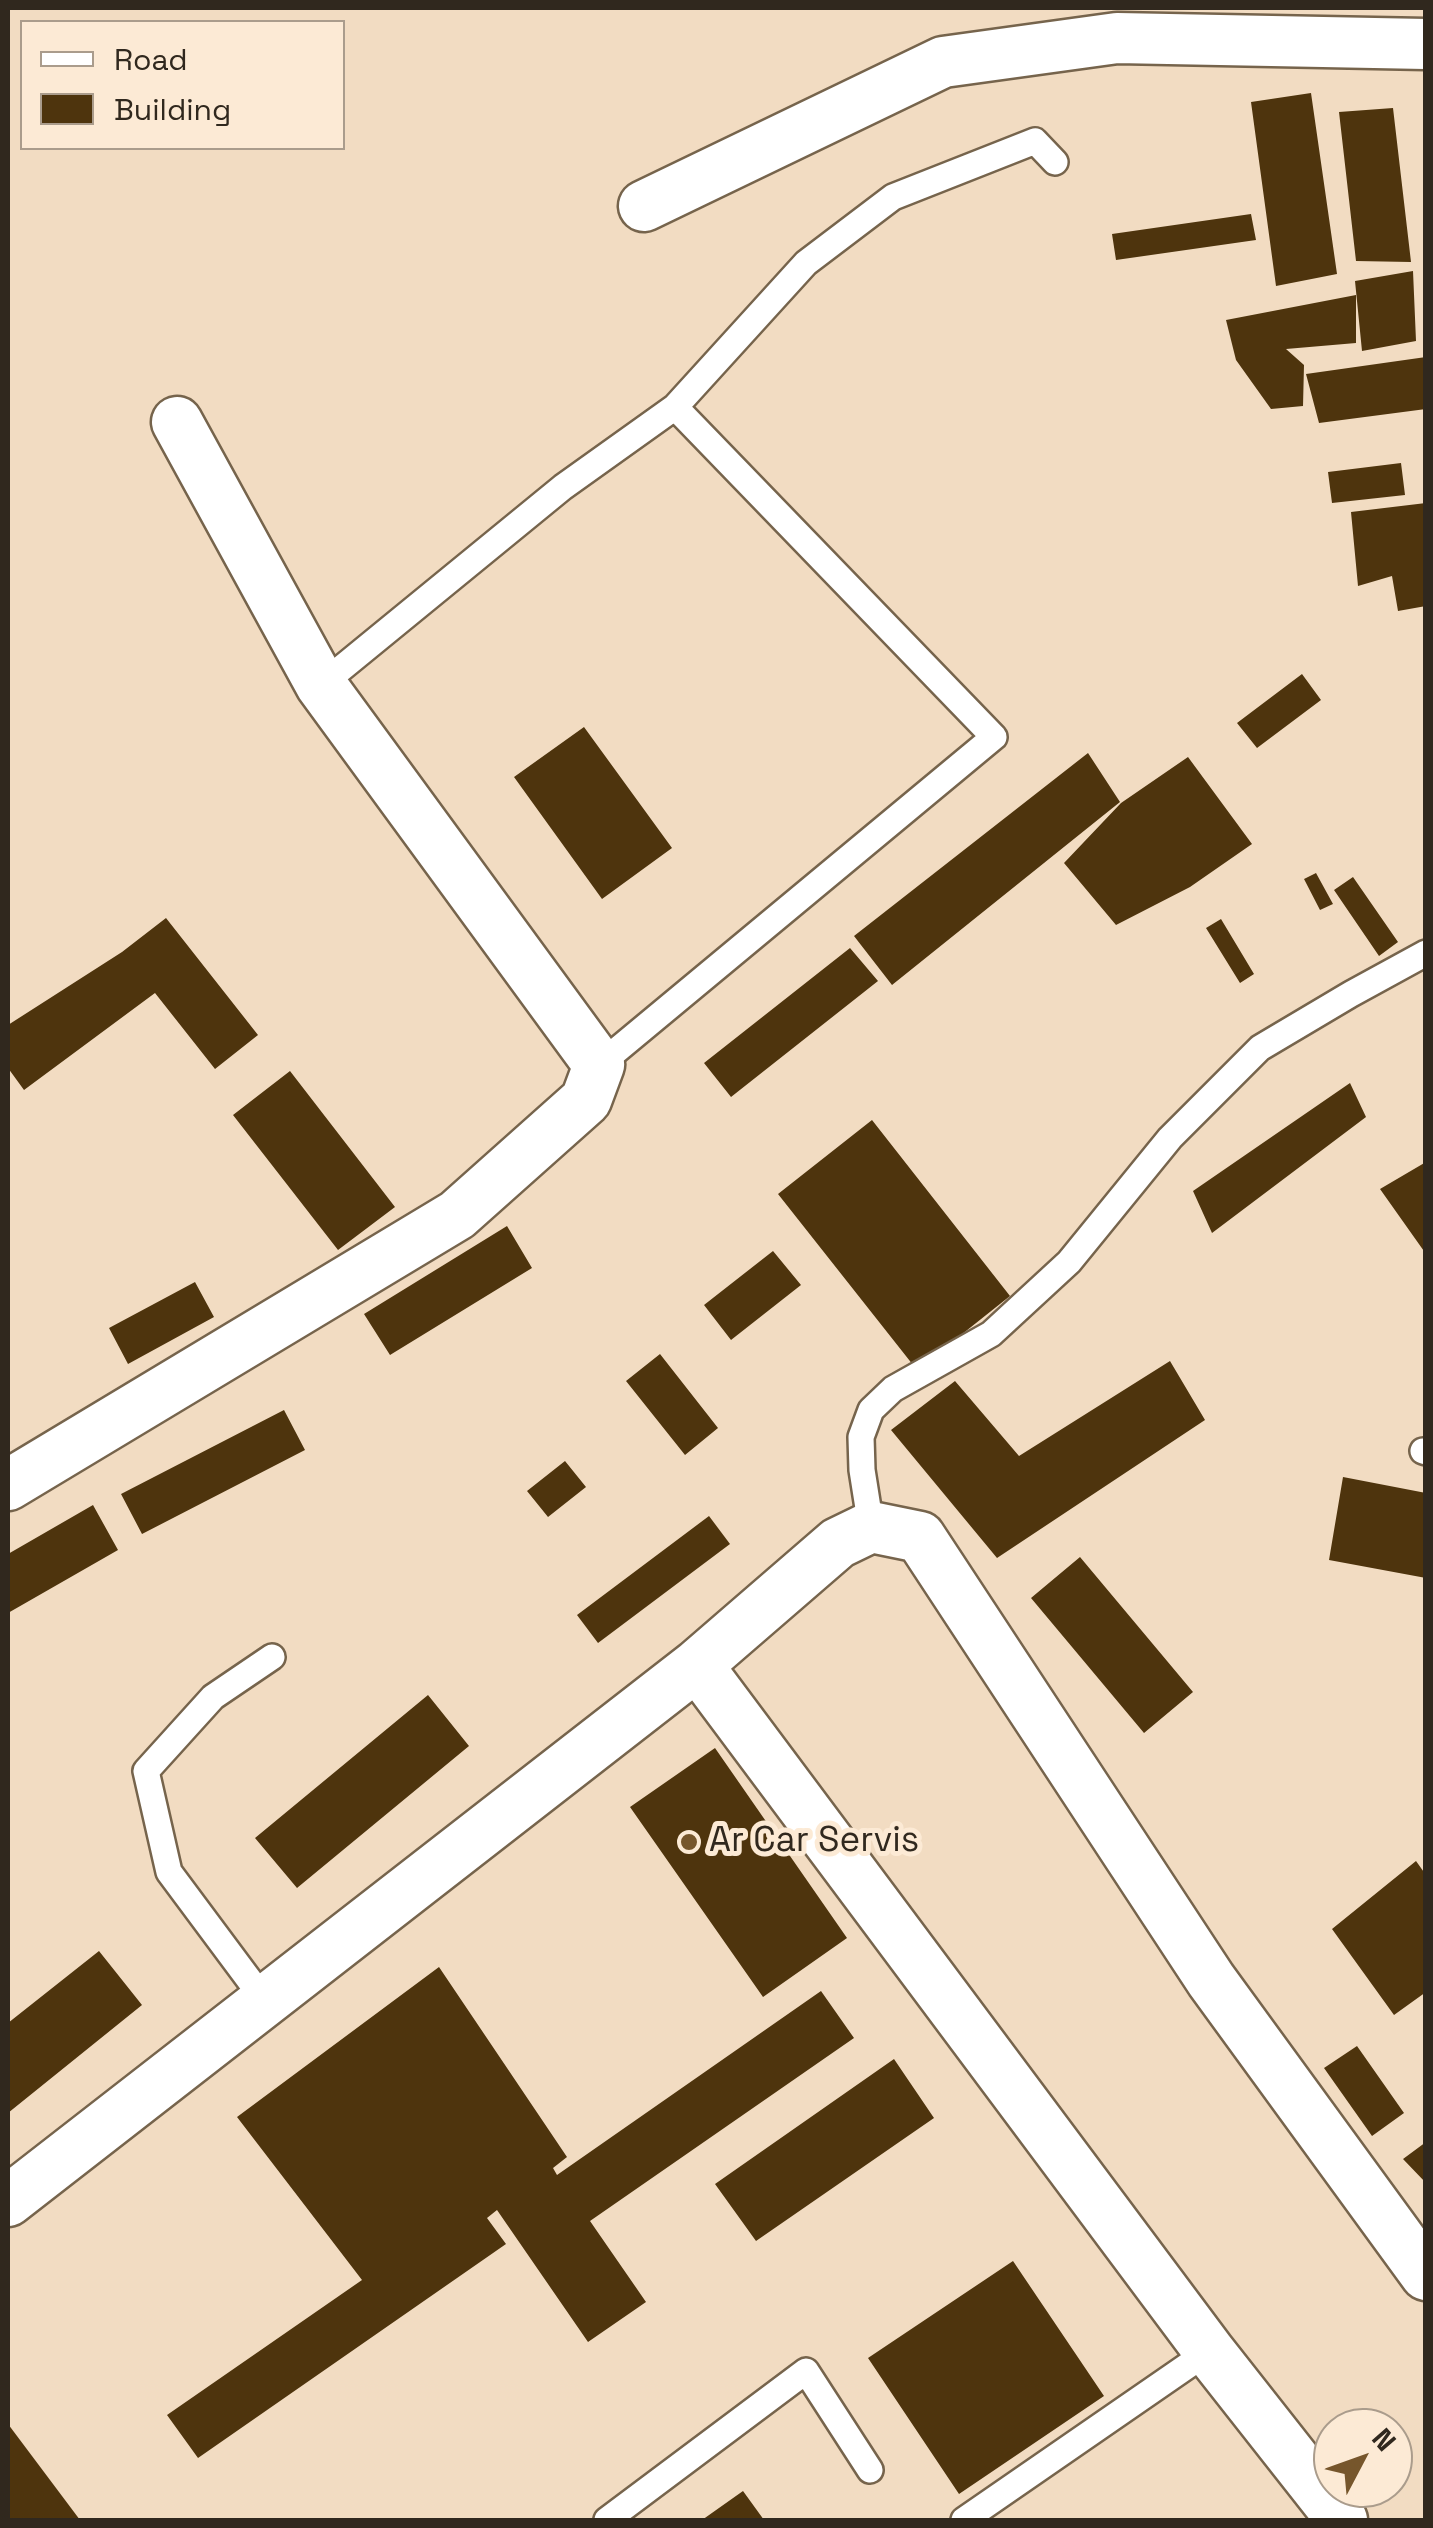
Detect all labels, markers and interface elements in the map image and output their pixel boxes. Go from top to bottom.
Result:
legend [20,20,345,150]
text: Road [114,40,188,79]
text: Building [114,90,231,129]
place label: Ar Car Servis [709,1821,919,1863]
marker: Ar Car Servis [678,1831,700,1853]
north arrow [1313,2408,1413,2508]
text: N [1364,2421,1404,2459]

